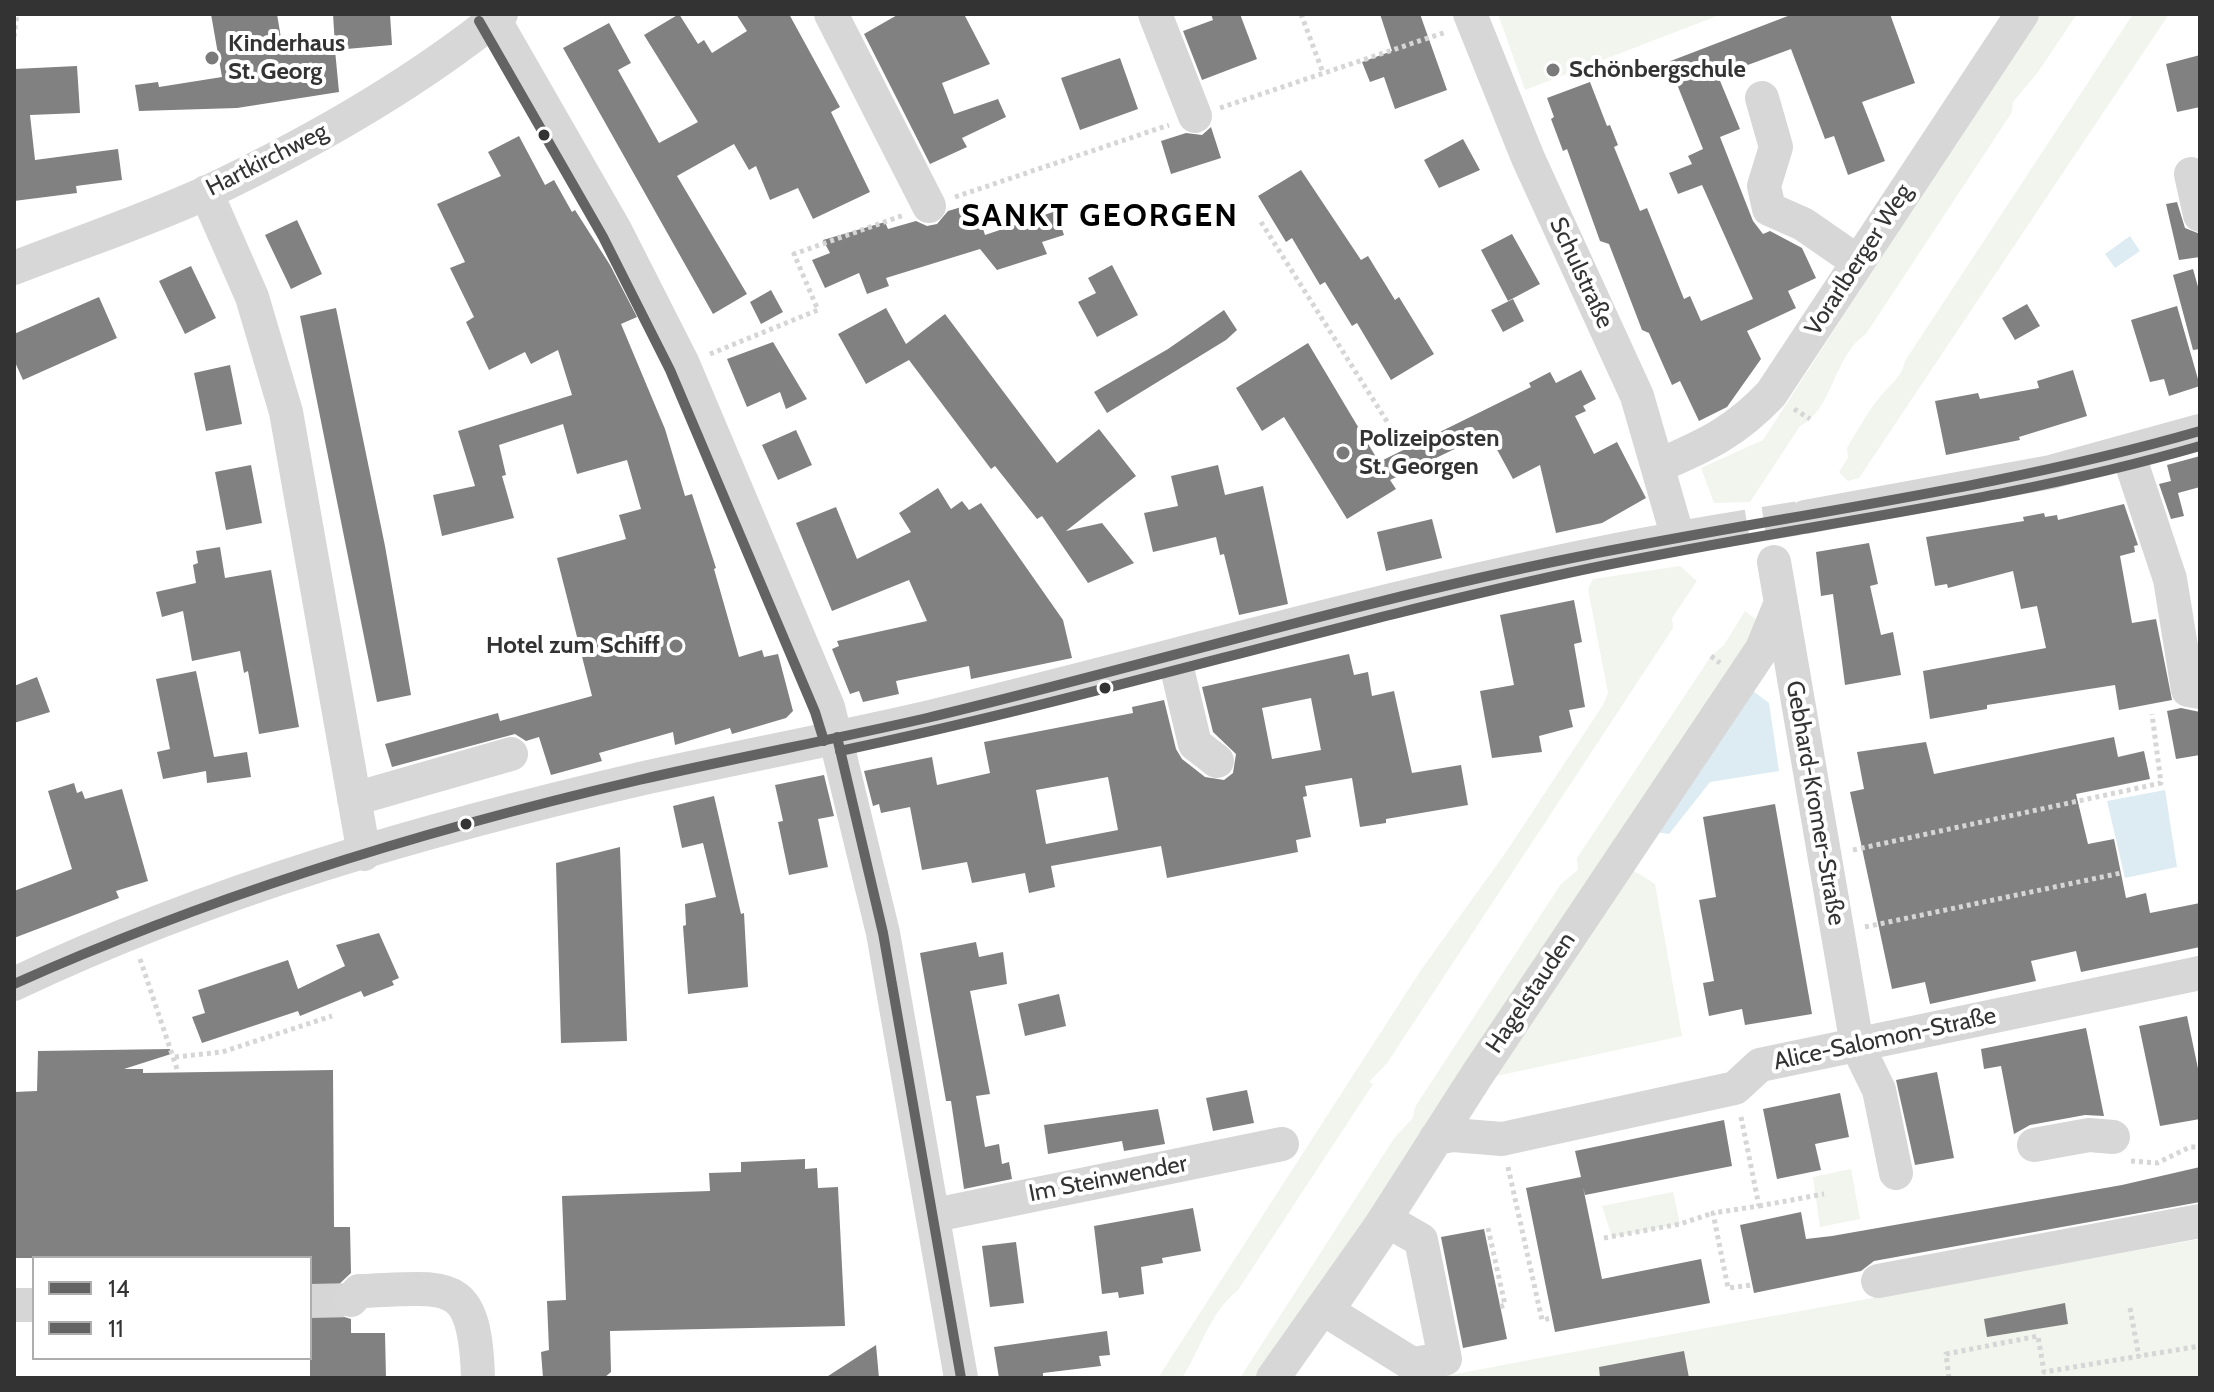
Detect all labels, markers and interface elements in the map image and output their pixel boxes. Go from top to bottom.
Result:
place label: Kinderhaus St. Georg [228,30,345,86]
marker: Kinderhaus St. Georg [203,49,221,67]
place label: Schönbergschule [1569,56,1746,84]
marker: Schönbergschule [1544,61,1562,79]
street label: Hartkirchweg [202,117,332,203]
unlabelled marker [536,127,552,143]
street label: Vorarlberger Weg [1799,179,1919,341]
district label: SANKT GEORGEN [961,198,1239,236]
street label: Schulstraße [1543,213,1619,333]
place label: Polizeiposten St. Georgen [1359,425,1499,481]
marker: Polizeiposten St. Georgen [1334,444,1352,462]
place label: Hotel zum Schiff [486,632,660,660]
marker: Hotel zum Schiff [667,637,685,655]
street label: Gebhard-Kromer-Straße [1779,678,1851,928]
unlabelled marker [1097,680,1113,696]
unlabelled marker [458,816,474,832]
street label: Hagelstauden [1480,927,1582,1059]
street label: Alice-Salomon-Straße [1771,1001,1999,1077]
street label: Im Steinwender [1026,1150,1190,1208]
legend [32,1256,312,1360]
text: 14 [108,1274,130,1303]
text: 11 [108,1314,124,1343]

